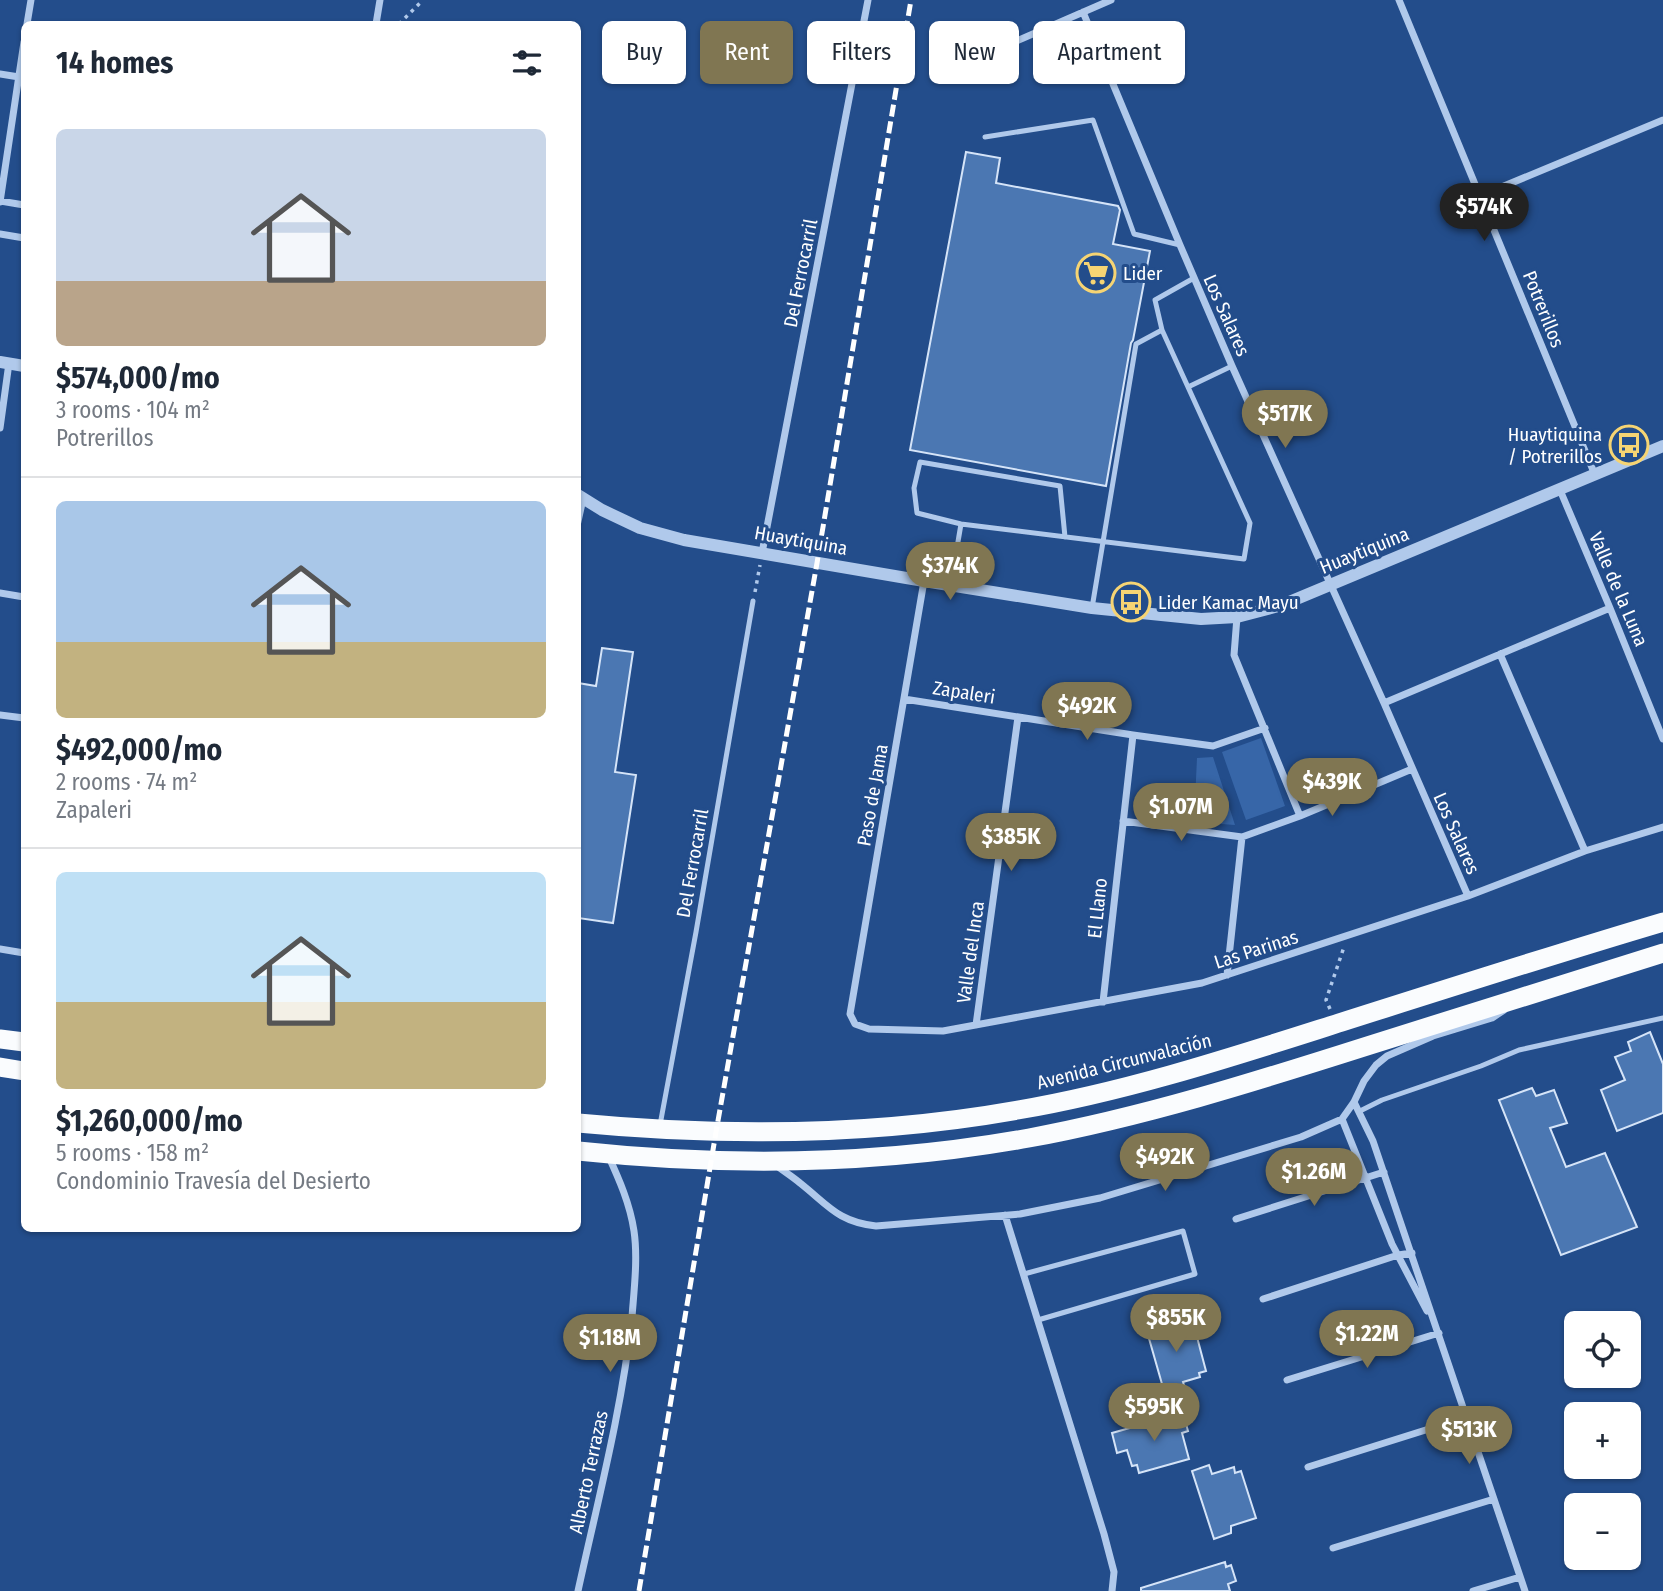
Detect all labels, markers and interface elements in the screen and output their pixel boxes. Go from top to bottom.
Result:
chip: Buy [602,21,686,84]
chip: Rent [700,21,793,84]
chip: Filters [807,21,915,84]
chip: New [929,21,1019,84]
chip: Apartment [1033,21,1185,84]
icon: filters [508,44,546,82]
text: 14 homes [56,45,173,81]
icon: home [238,175,364,301]
pin: $574K [1435,184,1533,243]
text: $574K [1456,192,1512,220]
street label: Del Ferrocarril [779,217,822,329]
supermarket icon: Lider [1075,252,1117,294]
place label: Lider [1123,262,1163,285]
street label: Potrerillos [1518,268,1569,351]
street label: Los Salares [1198,271,1255,360]
text: $574,000/mo [56,360,220,396]
pin: $517K [1236,391,1334,450]
text: 3 rooms · 104 m² [56,396,210,424]
text: $517K [1258,399,1312,427]
place label: Huaytiquina / Potrerillos [1508,423,1602,468]
text: Potrerillos [56,424,153,452]
bus stop icon: Huaytiquina / Potrerillos [1608,424,1650,466]
street label: Huaytiquina [753,521,849,560]
street label: Huaytiquina [1316,522,1412,579]
street label: Valle de la Luna [1584,529,1653,650]
pin: $374K [901,542,999,602]
icon: home [238,547,364,673]
text: $374K [922,551,978,579]
bus stop icon: Lider Kamac Mayu [1110,581,1152,623]
place label: Lider Kamac Mayu [1158,591,1299,614]
street label: Zapaleri [931,676,997,709]
pin: $492K [1038,682,1136,742]
text: $492K [1058,691,1116,719]
text: $492,000/mo [56,732,222,768]
street label: Paso de Jama [852,742,893,848]
pin: $439K [1283,758,1381,818]
text: $439K [1303,767,1361,795]
text: 2 rooms · 74 m² [56,768,197,796]
pin: $1.07M [1124,784,1238,843]
street label: Los Salares [1428,789,1485,878]
text: $1.07M [1149,792,1213,820]
text: Zapaleri [56,796,132,824]
street label: Del Ferrocarril [672,807,713,919]
pin: $385K [962,814,1060,873]
text: $385K [981,822,1041,850]
street label: El Llano [1083,877,1112,939]
street label: Valle del Inca [952,899,989,1005]
icon: home [238,918,364,1044]
street label: Las Parinas [1211,925,1301,974]
street label: Avenida Circunvalación [1034,1029,1214,1094]
text: $1,260,000/mo [56,1103,243,1139]
pin: $492K [1116,1134,1214,1193]
text: 5 rooms · 158 m² [56,1139,209,1167]
text: $492K [1136,1142,1194,1170]
pin: $1.26M [1257,1148,1371,1208]
text: $1.26M [1282,1157,1346,1185]
text: Condominio Travesía del Desierto [56,1167,371,1195]
pin: $855K [1127,1294,1225,1354]
text: $855K [1146,1303,1206,1331]
pin: $1.22M [1310,1310,1424,1370]
map controls [1564,1311,1641,1570]
button: locate [1564,1311,1641,1388]
pin: $1.18M [553,1314,667,1374]
text: $1.22M [1335,1319,1399,1347]
text: $1.18M [579,1323,641,1351]
pin: $595K [1105,1384,1203,1443]
text: $595K [1125,1392,1183,1420]
button: + [1564,1402,1641,1479]
pin: $513K [1420,1406,1518,1466]
street label: Alberto Terrazas [564,1408,613,1536]
text: $513K [1441,1415,1497,1443]
button: − [1564,1493,1641,1570]

